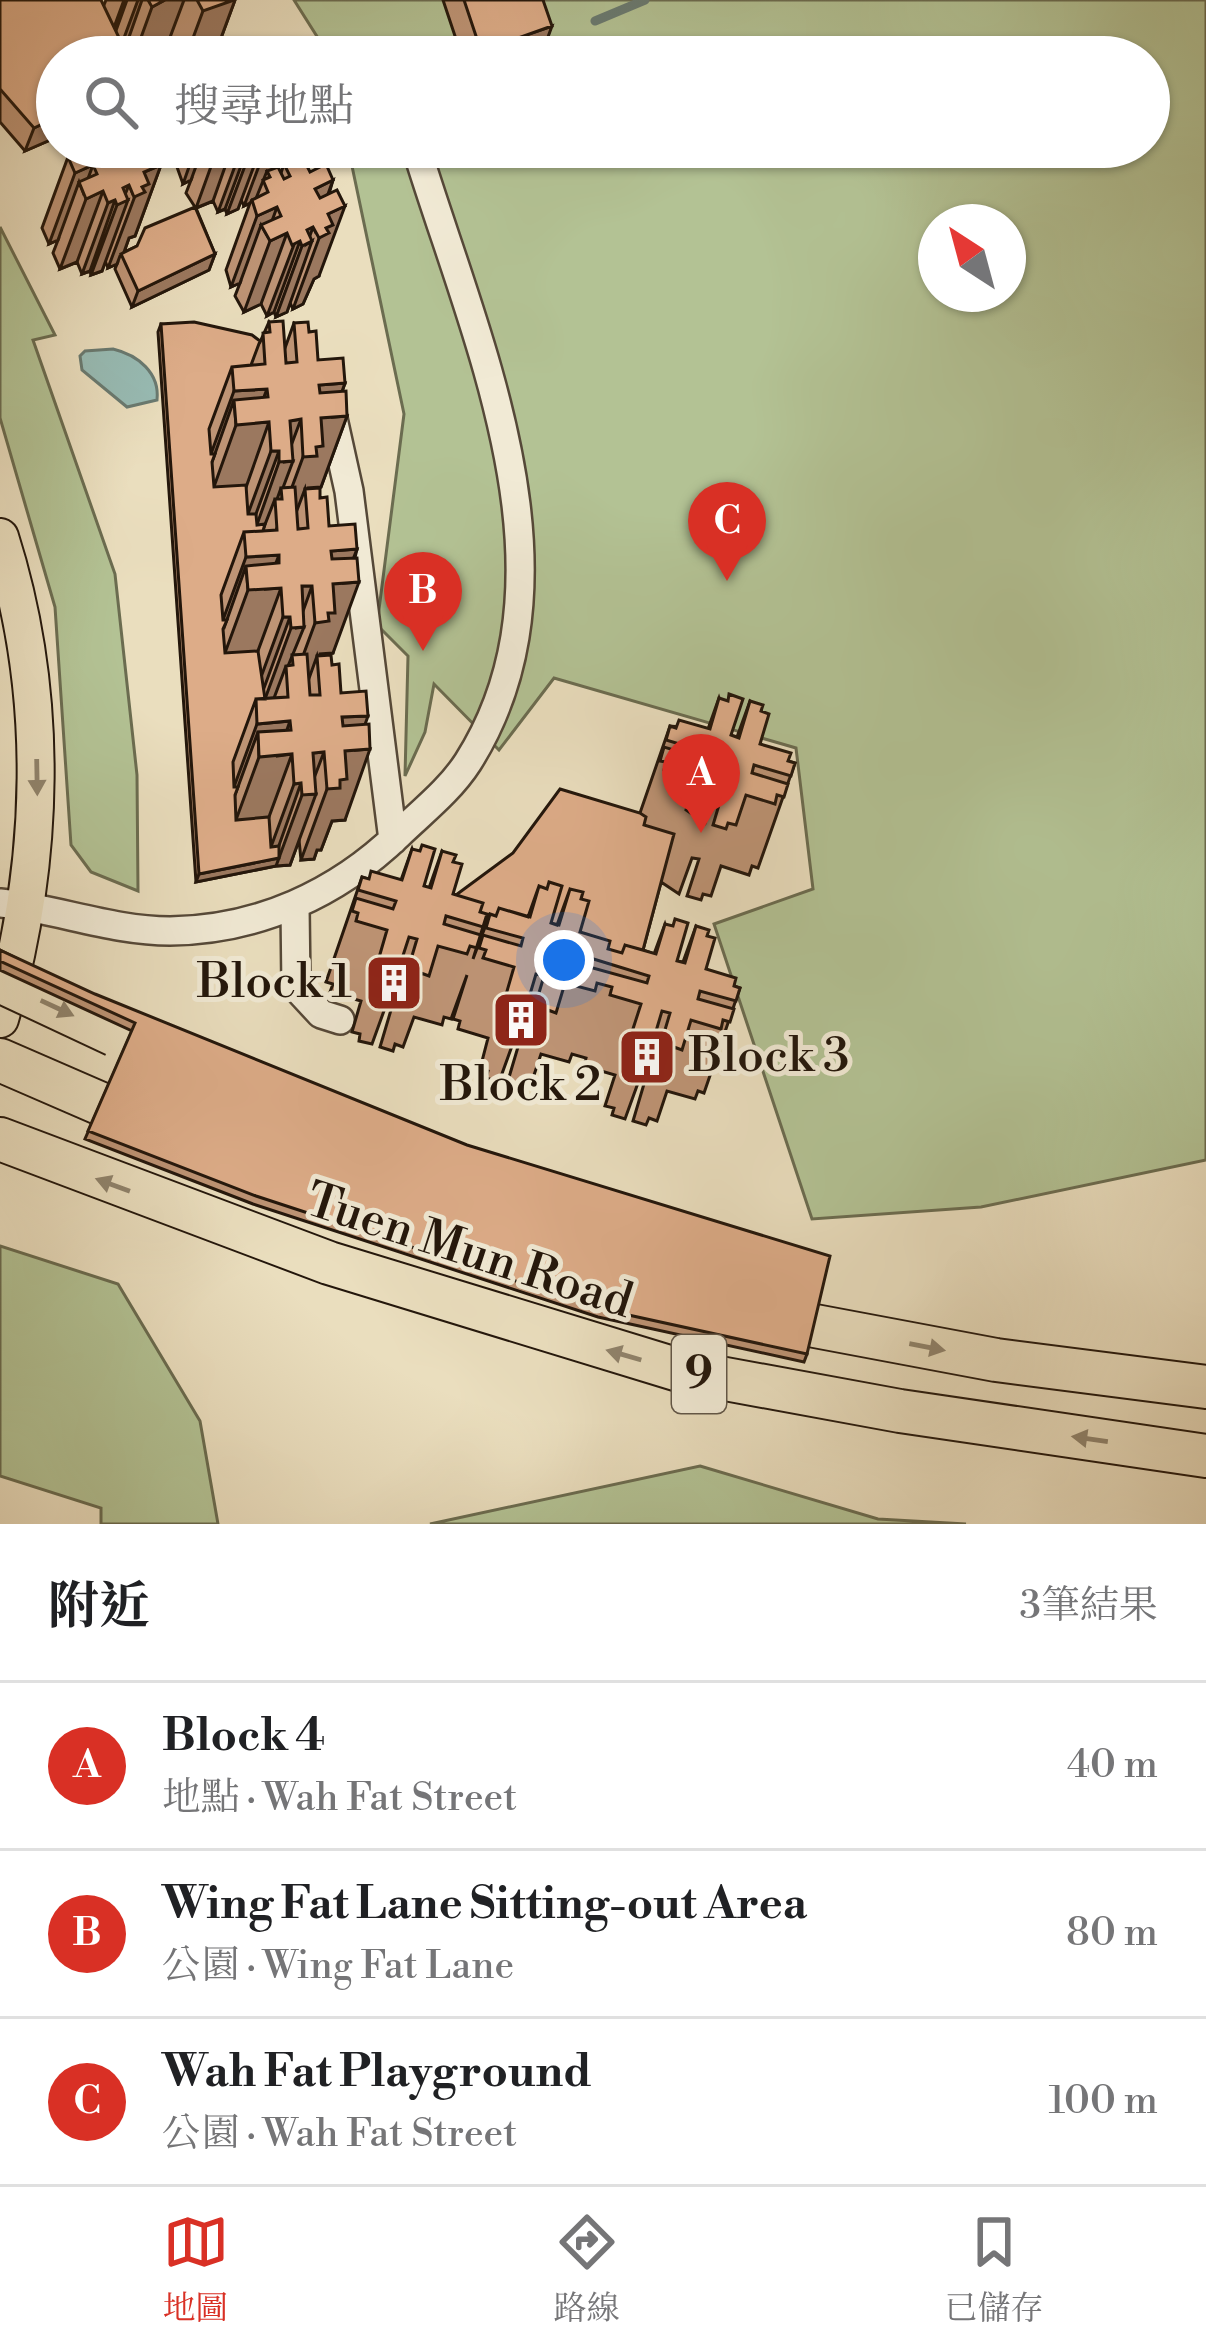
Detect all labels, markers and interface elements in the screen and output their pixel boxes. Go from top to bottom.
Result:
search box [36,36,1170,168]
icon: search [78,69,144,135]
text: 搜尋地點 [174,79,354,136]
north arrow [918,204,1026,312]
pin: C [688,482,766,581]
pin: B [384,552,462,651]
pin: A [662,734,740,833]
one-way arrow [27,759,46,797]
your location [534,930,594,990]
building icon: Block 1 [363,952,425,1014]
place label: Block 1 [196,953,352,1013]
building icon: Block 2 [490,989,552,1051]
one-way arrow [40,998,75,1018]
building icon: Block 3 [616,1026,678,1088]
place label: Block 3 [688,1027,850,1087]
place label: Block 2 [439,1056,602,1116]
street label: Tuen Mun Road [298,1171,640,1333]
one-way arrow [95,1175,131,1193]
road number: 9 [672,1335,726,1413]
one-way arrow [908,1338,946,1357]
one-way arrow [605,1344,642,1363]
one-way arrow [1071,1429,1108,1448]
text: 附近 [48,1576,150,1640]
text: 3筆結果 [1019,1582,1158,1631]
text: Block 4 [162,1708,325,1765]
text: A [73,1741,101,1790]
text: 40 m [1067,1741,1158,1790]
text: 地點 · Wah Fat Street [162,1774,517,1823]
text: Wing Fat Lane Sitting-out Area [162,1876,807,1933]
text: B [72,1909,102,1958]
text: 80 m [1066,1909,1158,1958]
text: 公園 · Wing Fat Lane [162,1942,514,1991]
text: Wah Fat Playground [162,2044,592,2101]
text: C [73,2077,101,2126]
text: 100 m [1049,2077,1158,2126]
text: 公園 · Wah Fat Street [162,2110,517,2159]
tab: 地圖 [163,2209,229,2330]
tab: 路線 [554,2209,620,2330]
tab: 已儲存 [945,2209,1044,2330]

